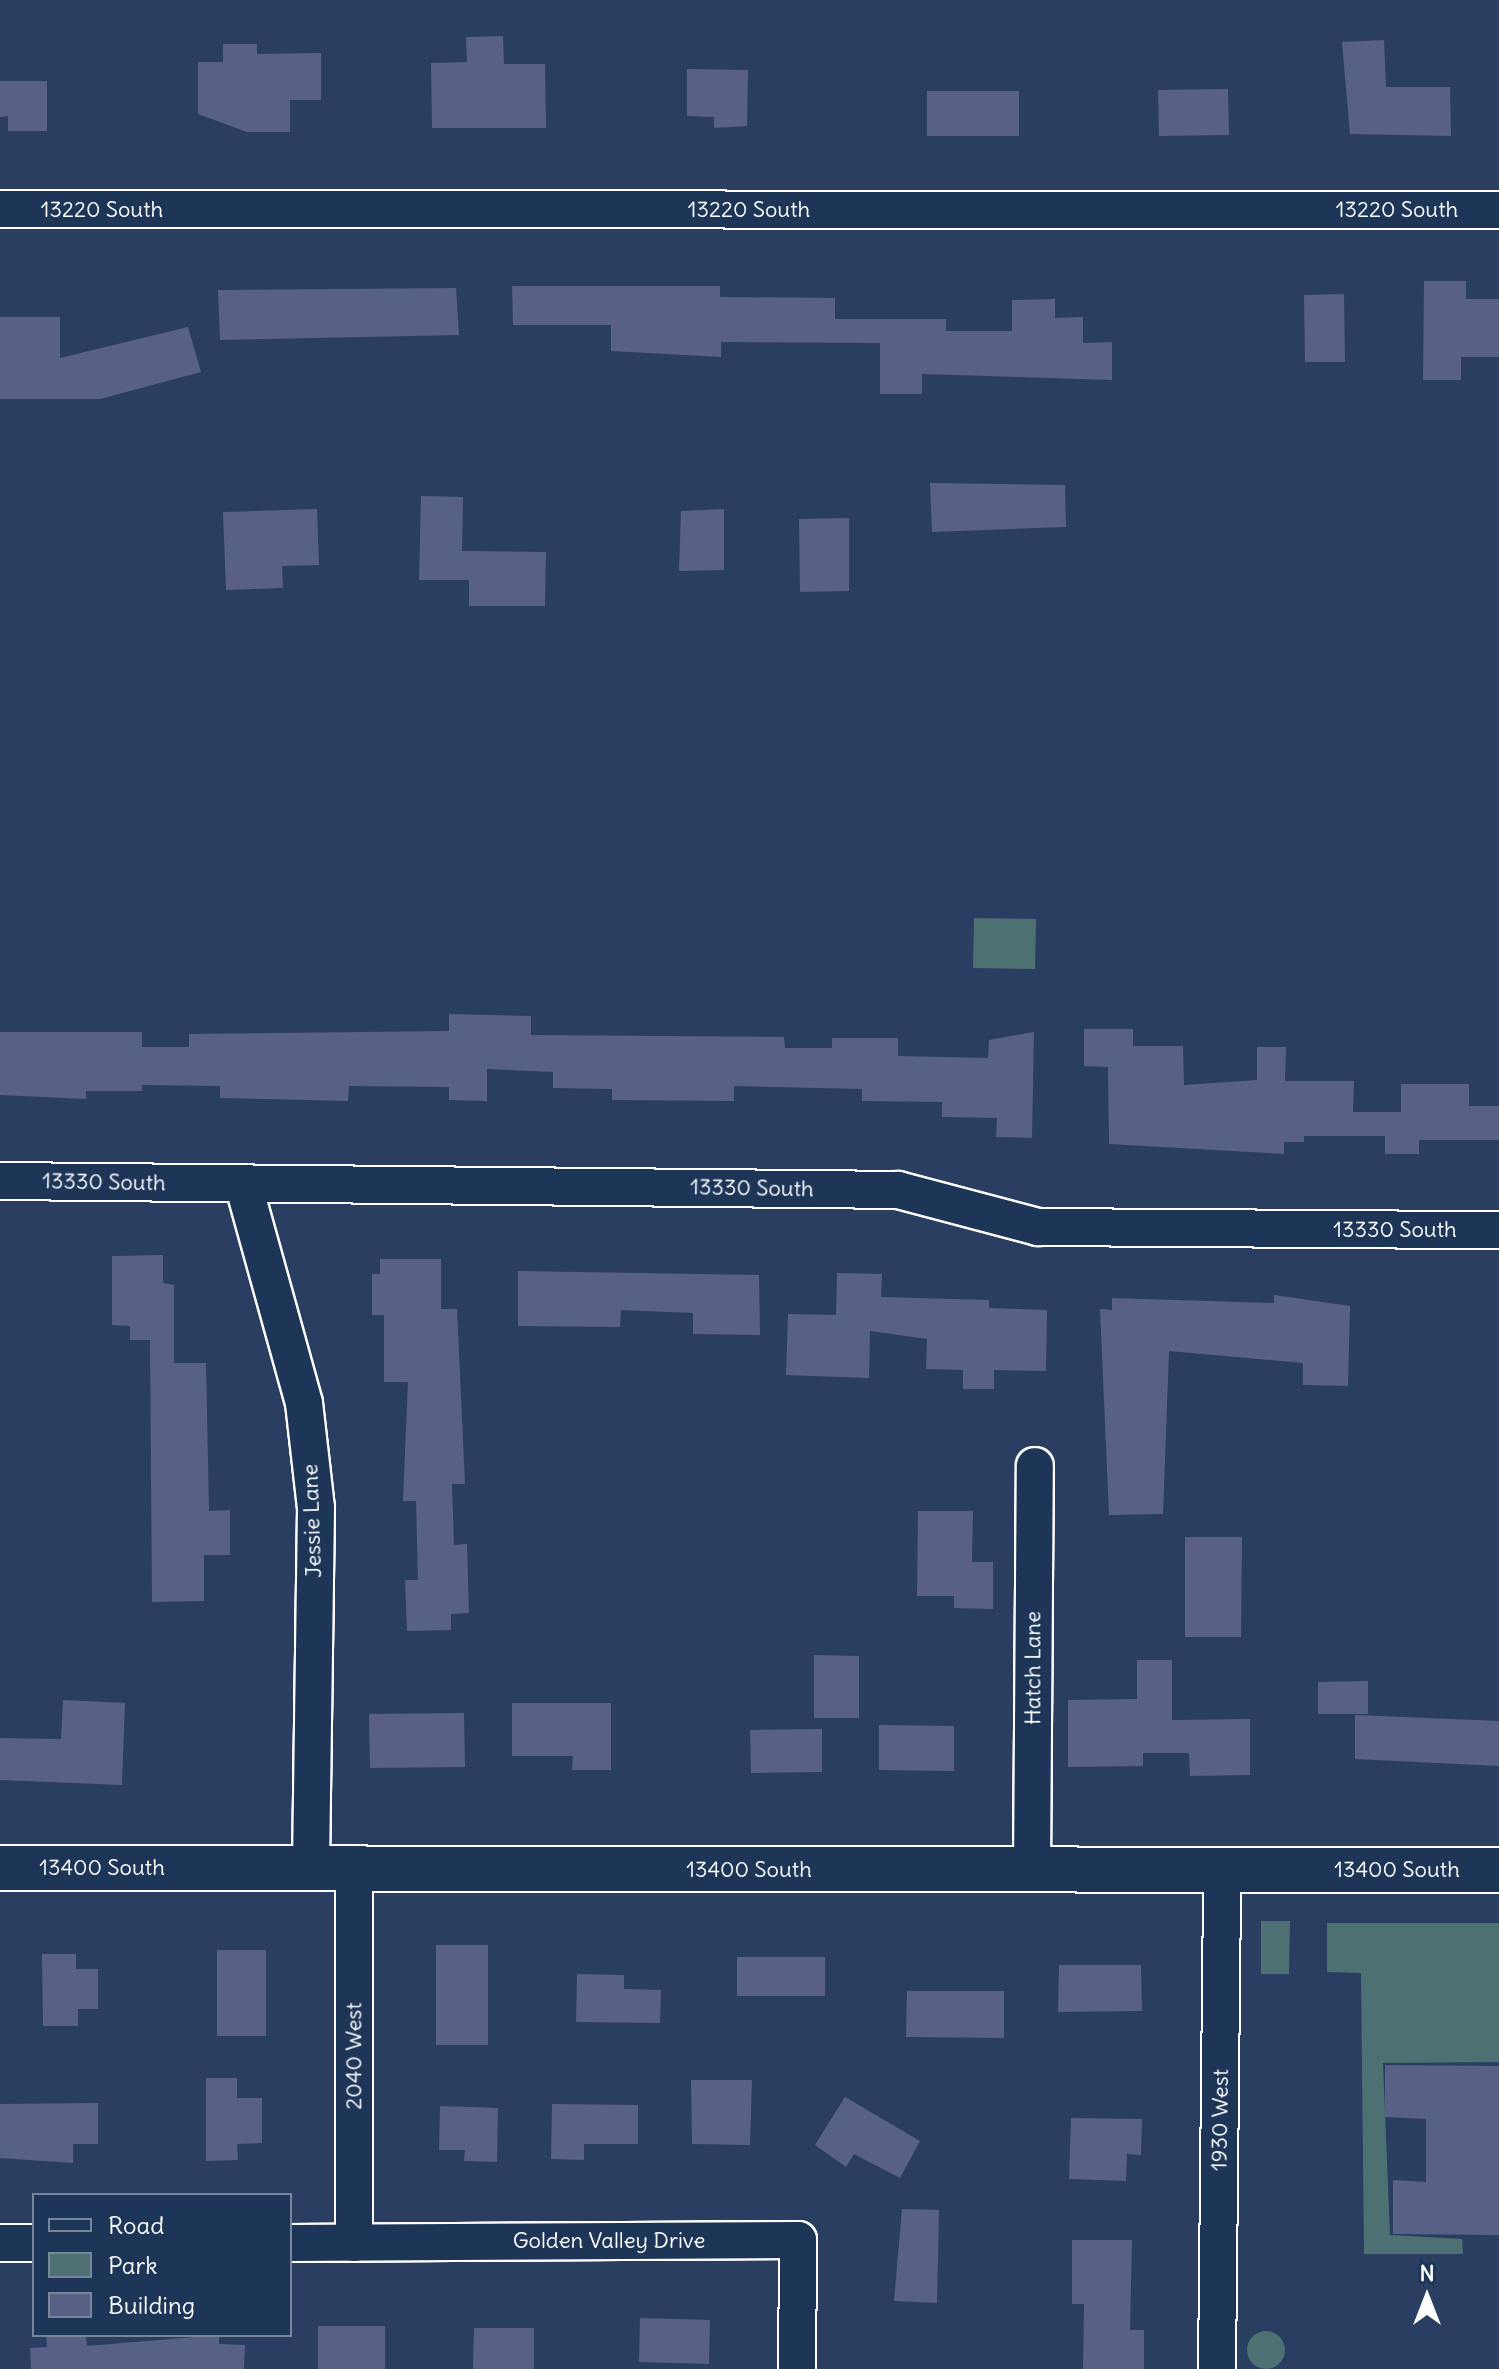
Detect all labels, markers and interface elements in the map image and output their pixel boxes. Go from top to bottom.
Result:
street label: 13220 South [41,197,163,223]
street label: 13220 South [688,197,810,223]
street label: 13220 South [1336,197,1458,223]
street label: 13330 South [42,1168,166,1196]
street label: 13330 South [690,1174,814,1202]
street label: 13330 South [1333,1217,1457,1243]
street label: Jessie Lane [297,1464,327,1578]
street label: Hatch Lane [1020,1611,1046,1725]
street label: 13400 South [39,1855,165,1881]
street label: 13400 South [686,1857,812,1883]
street label: 13400 South [1334,1857,1460,1883]
street label: 2040 West [341,2002,367,2110]
street label: 1930 West [1206,2069,1234,2171]
legend [32,2193,292,2337]
text: Road [108,2210,164,2240]
street label: Golden Valley Drive [513,2228,705,2254]
text: Park [108,2250,158,2280]
north arrow [1387,2257,1467,2337]
text: N [1419,2259,1435,2287]
text: Building [108,2290,195,2320]

